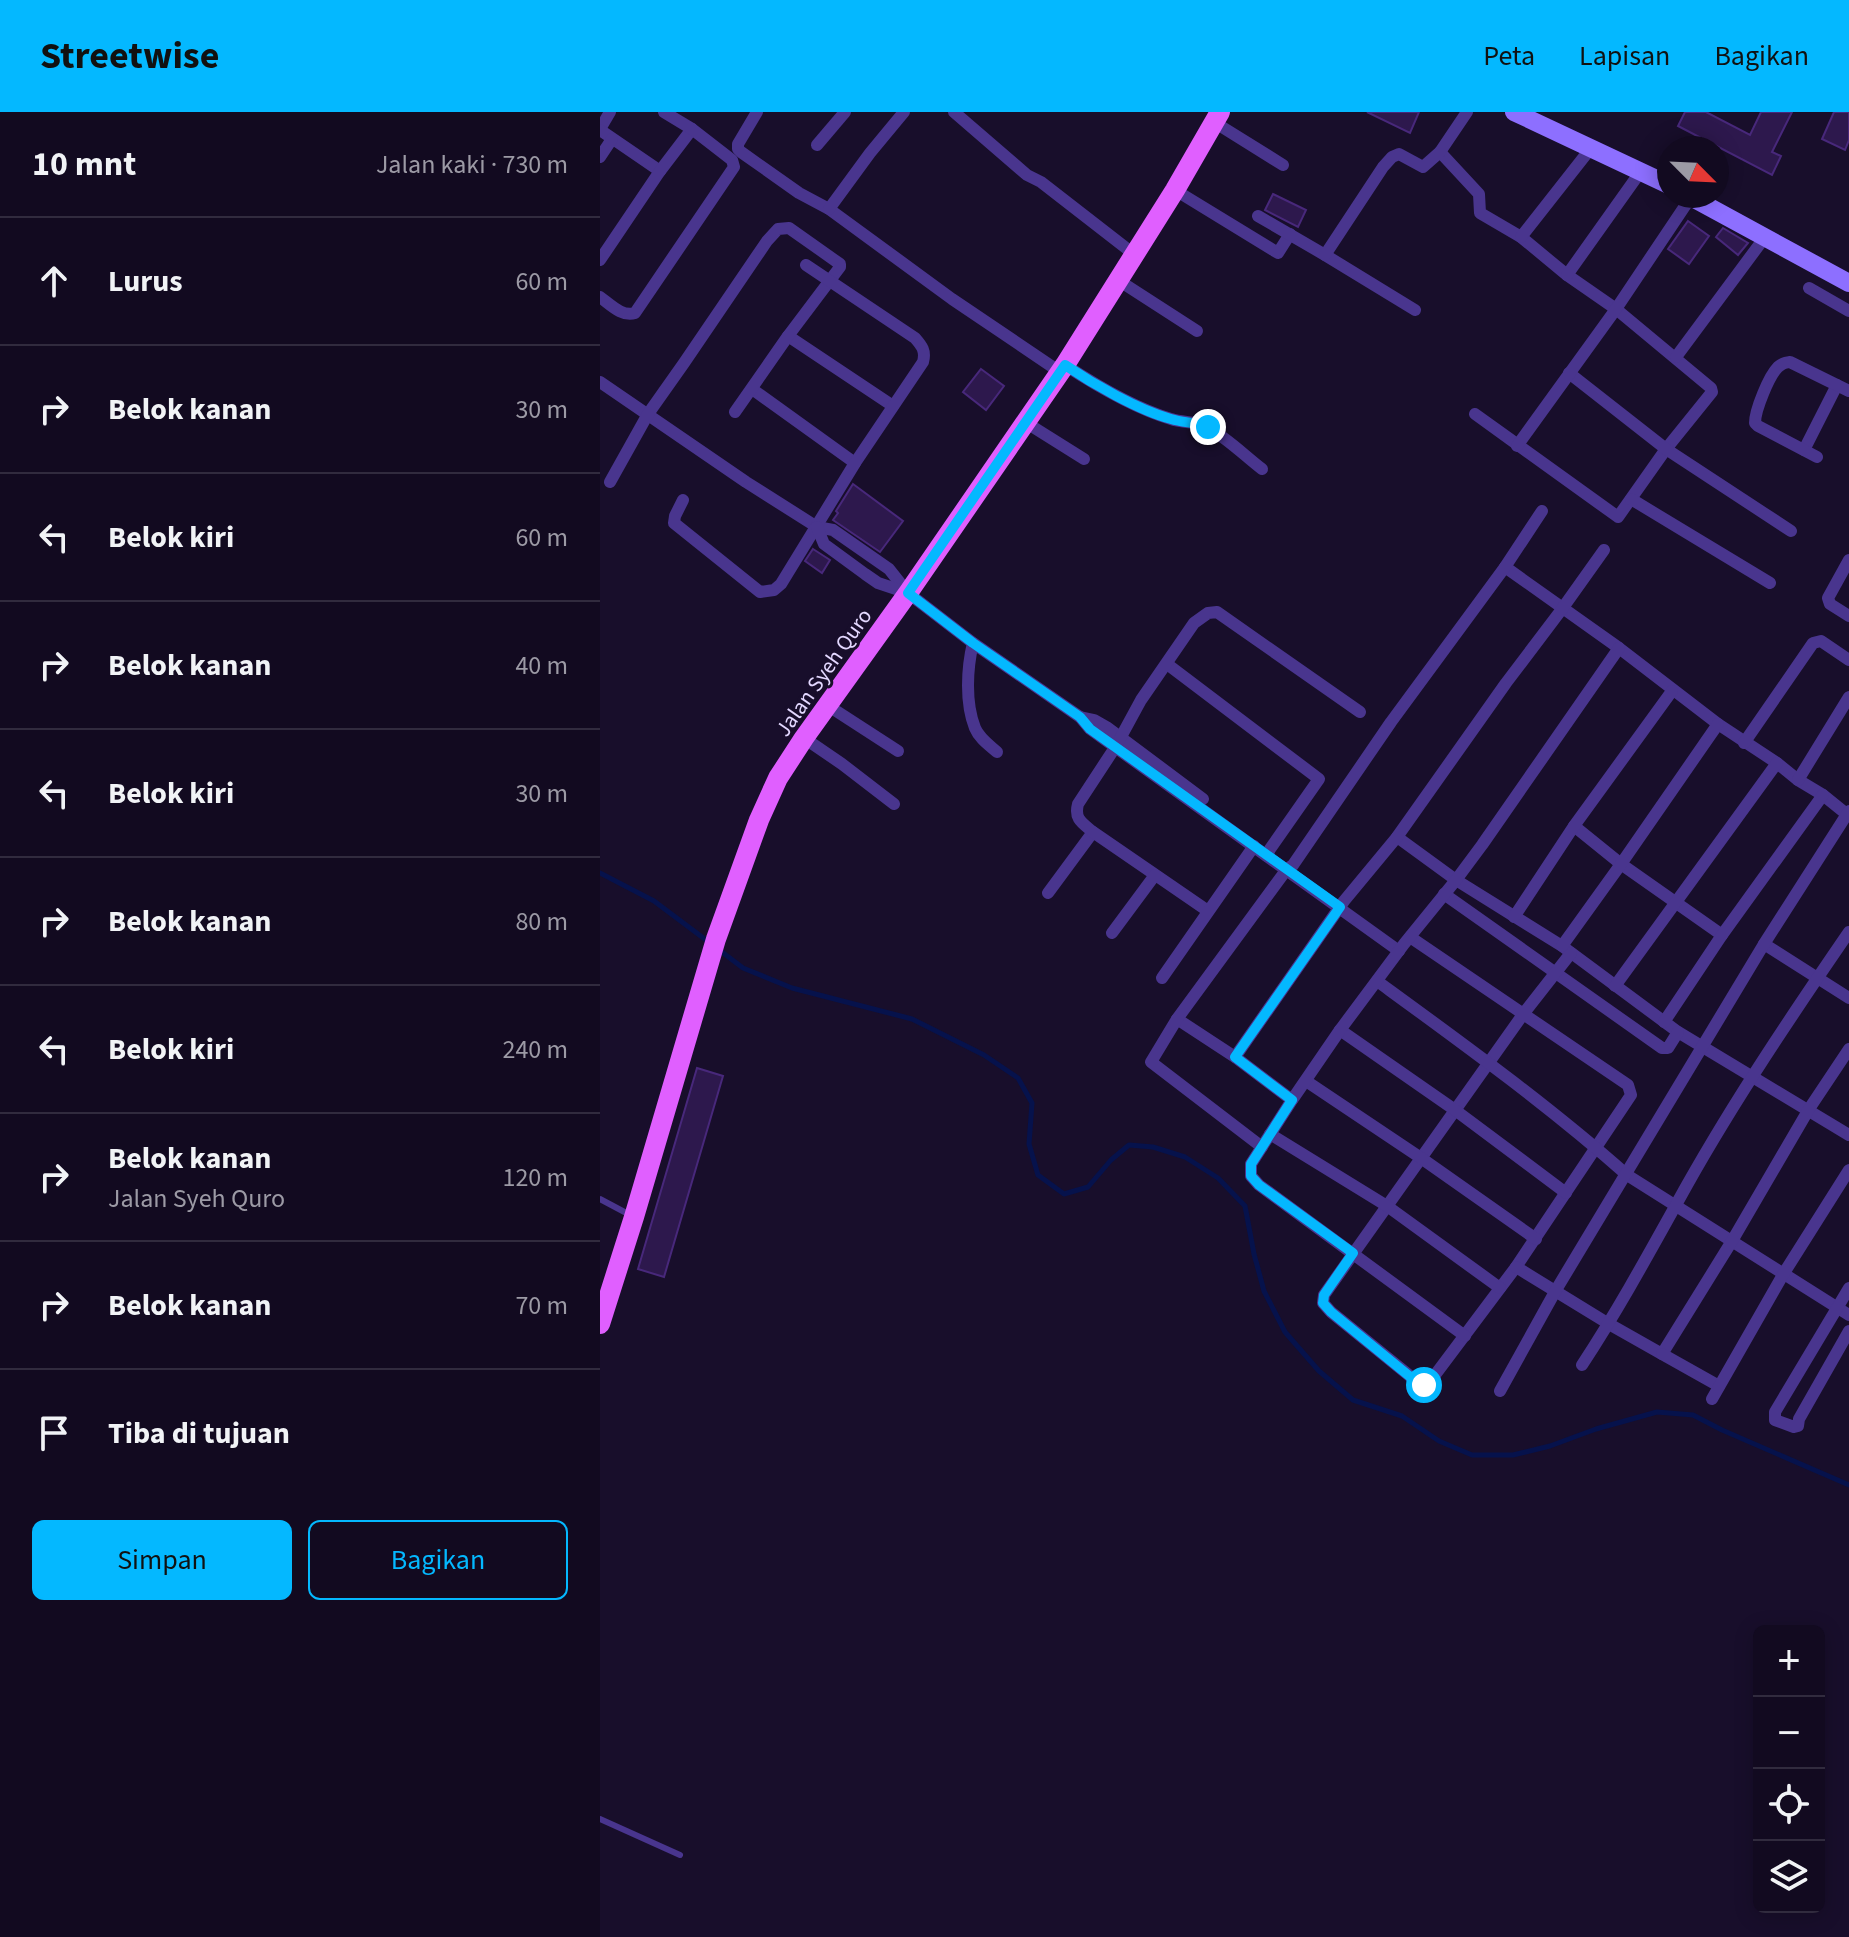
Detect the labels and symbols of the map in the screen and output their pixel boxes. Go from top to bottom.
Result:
north arrow [1657,136,1729,208]
route end [1190,409,1226,445]
street label: Jalan Syeh Quro [768,602,880,743]
route start [1406,1367,1442,1403]

